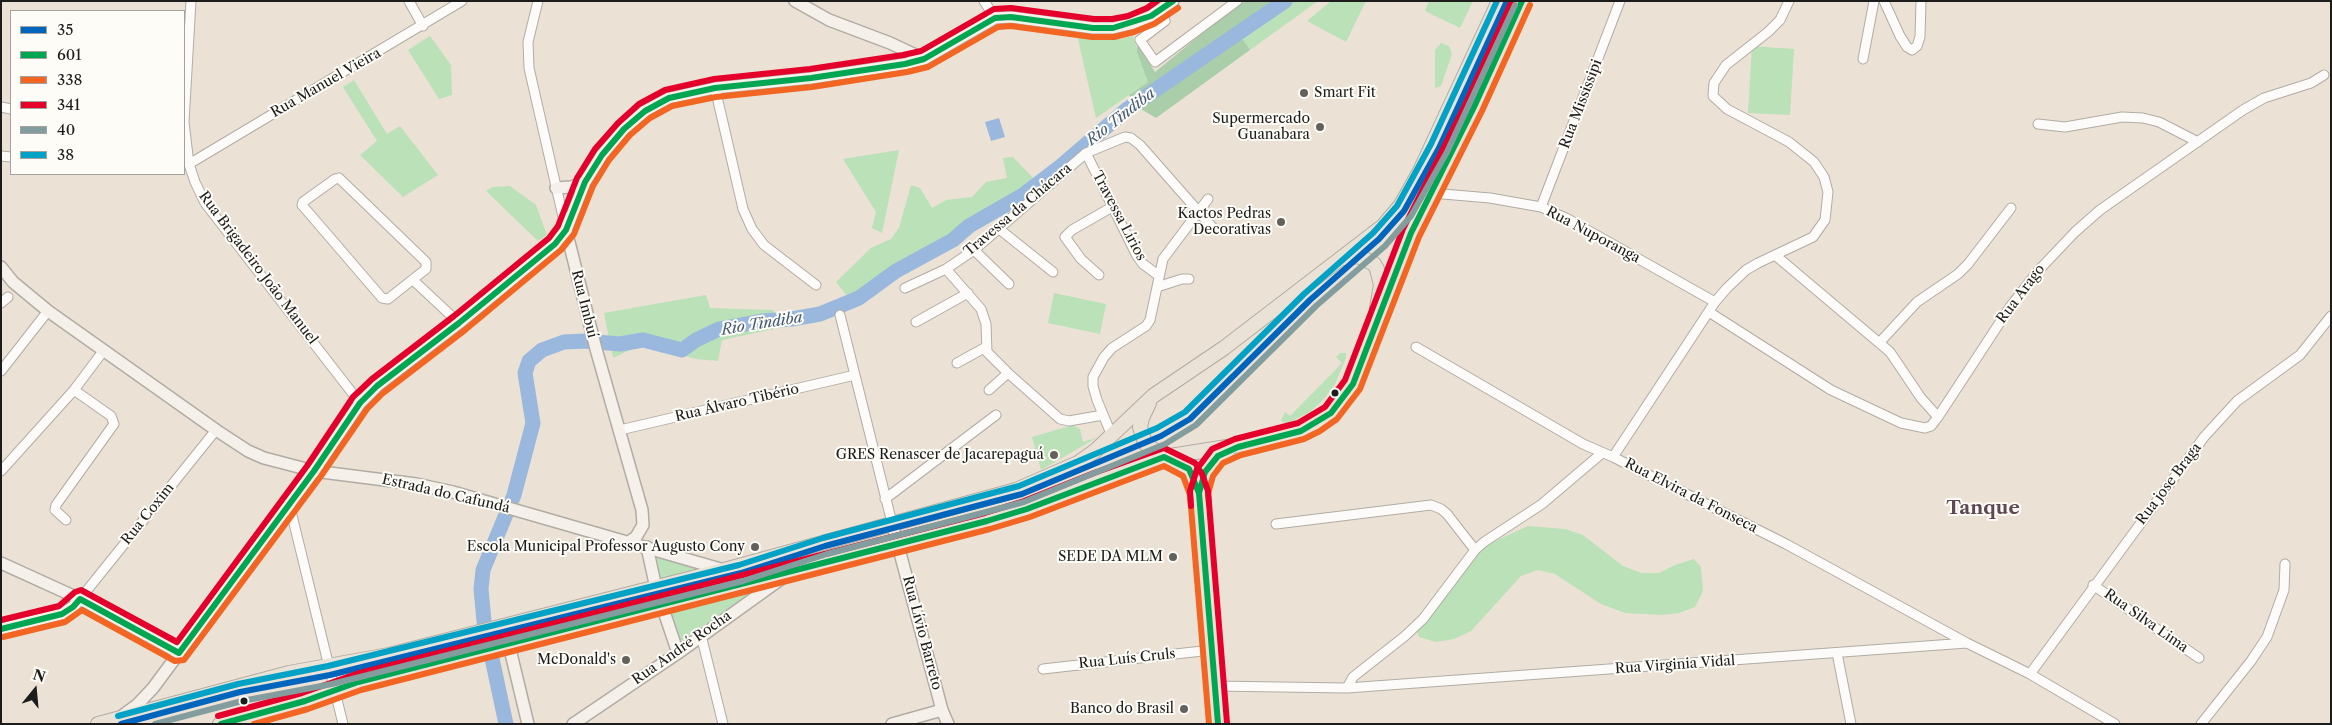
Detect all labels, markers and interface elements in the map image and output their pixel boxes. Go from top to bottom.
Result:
legend [10,10,185,175]
text: 35 [57,20,73,39]
text: 601 [57,45,82,64]
street label: Rua Manuel Vieira [268,45,384,121]
street label: Rua Mississipi [1556,57,1606,151]
text: 338 [57,70,82,89]
water label: Rio Tindiba [1083,85,1159,149]
place label: Smart Fit [1314,85,1376,101]
marker: Smart Fit [1298,87,1310,99]
text: 341 [57,95,80,114]
place label: Supermercado Guanabara [1212,111,1310,144]
text: 40 [57,120,75,139]
marker: Supermercado Guanabara [1314,121,1326,133]
text: 38 [57,145,74,164]
street label: Travessa da Chácara [961,160,1075,260]
street label: Travessa Lírios [1088,168,1150,264]
street label: Rua Brigadeiro João Manuel [195,188,321,348]
street label: Rua Nuporanga [1543,203,1643,267]
place label: Kactos Pedras Decorativas [1177,206,1271,238]
marker: Kactos Pedras Decorativas [1275,216,1287,228]
street label: Rua Arago [1993,261,2049,327]
street label: Rua Imbuí [567,268,601,340]
water label: Rio Tindiba [720,309,804,339]
street label: Rua Álvaro Tibério [673,381,801,425]
unlabelled marker [1330,388,1340,398]
street label: Rua jose Braga [2133,440,2205,528]
place label: GRES Renascer de Jacarepaguá [836,447,1044,463]
marker: GRES Renascer de Jacarepaguá [1048,449,1060,461]
street label: Rua Elvira da Fonseca [1622,455,1760,537]
street label: Estrada do Cafundá [380,471,512,517]
street label: Rua Coxim [118,480,178,548]
district label: Tanque [1946,498,2020,520]
place label: Escola Municipal Professor Augusto Cony [467,539,745,555]
marker: Escola Municipal Professor Augusto Cony [749,541,761,553]
place label: SEDE DA MLM [1058,549,1163,565]
marker: SEDE DA MLM [1167,551,1179,563]
street label: Rua Lívio Barreto [899,574,945,692]
street label: Rua Silva Lima [2101,586,2191,656]
street label: Rua André Rocha [629,608,735,688]
street label: Rua Luís Cruls [1078,646,1176,672]
place label: McDonald's [537,652,616,668]
street label: Rua Virginia Vidal [1614,652,1736,678]
marker: McDonald's [620,654,632,666]
north arrow [10,665,60,715]
text: N [31,665,48,686]
unlabelled marker [239,696,249,706]
place label: Banco do Brasil [1070,701,1174,717]
marker: Banco do Brasil [1178,703,1190,715]

